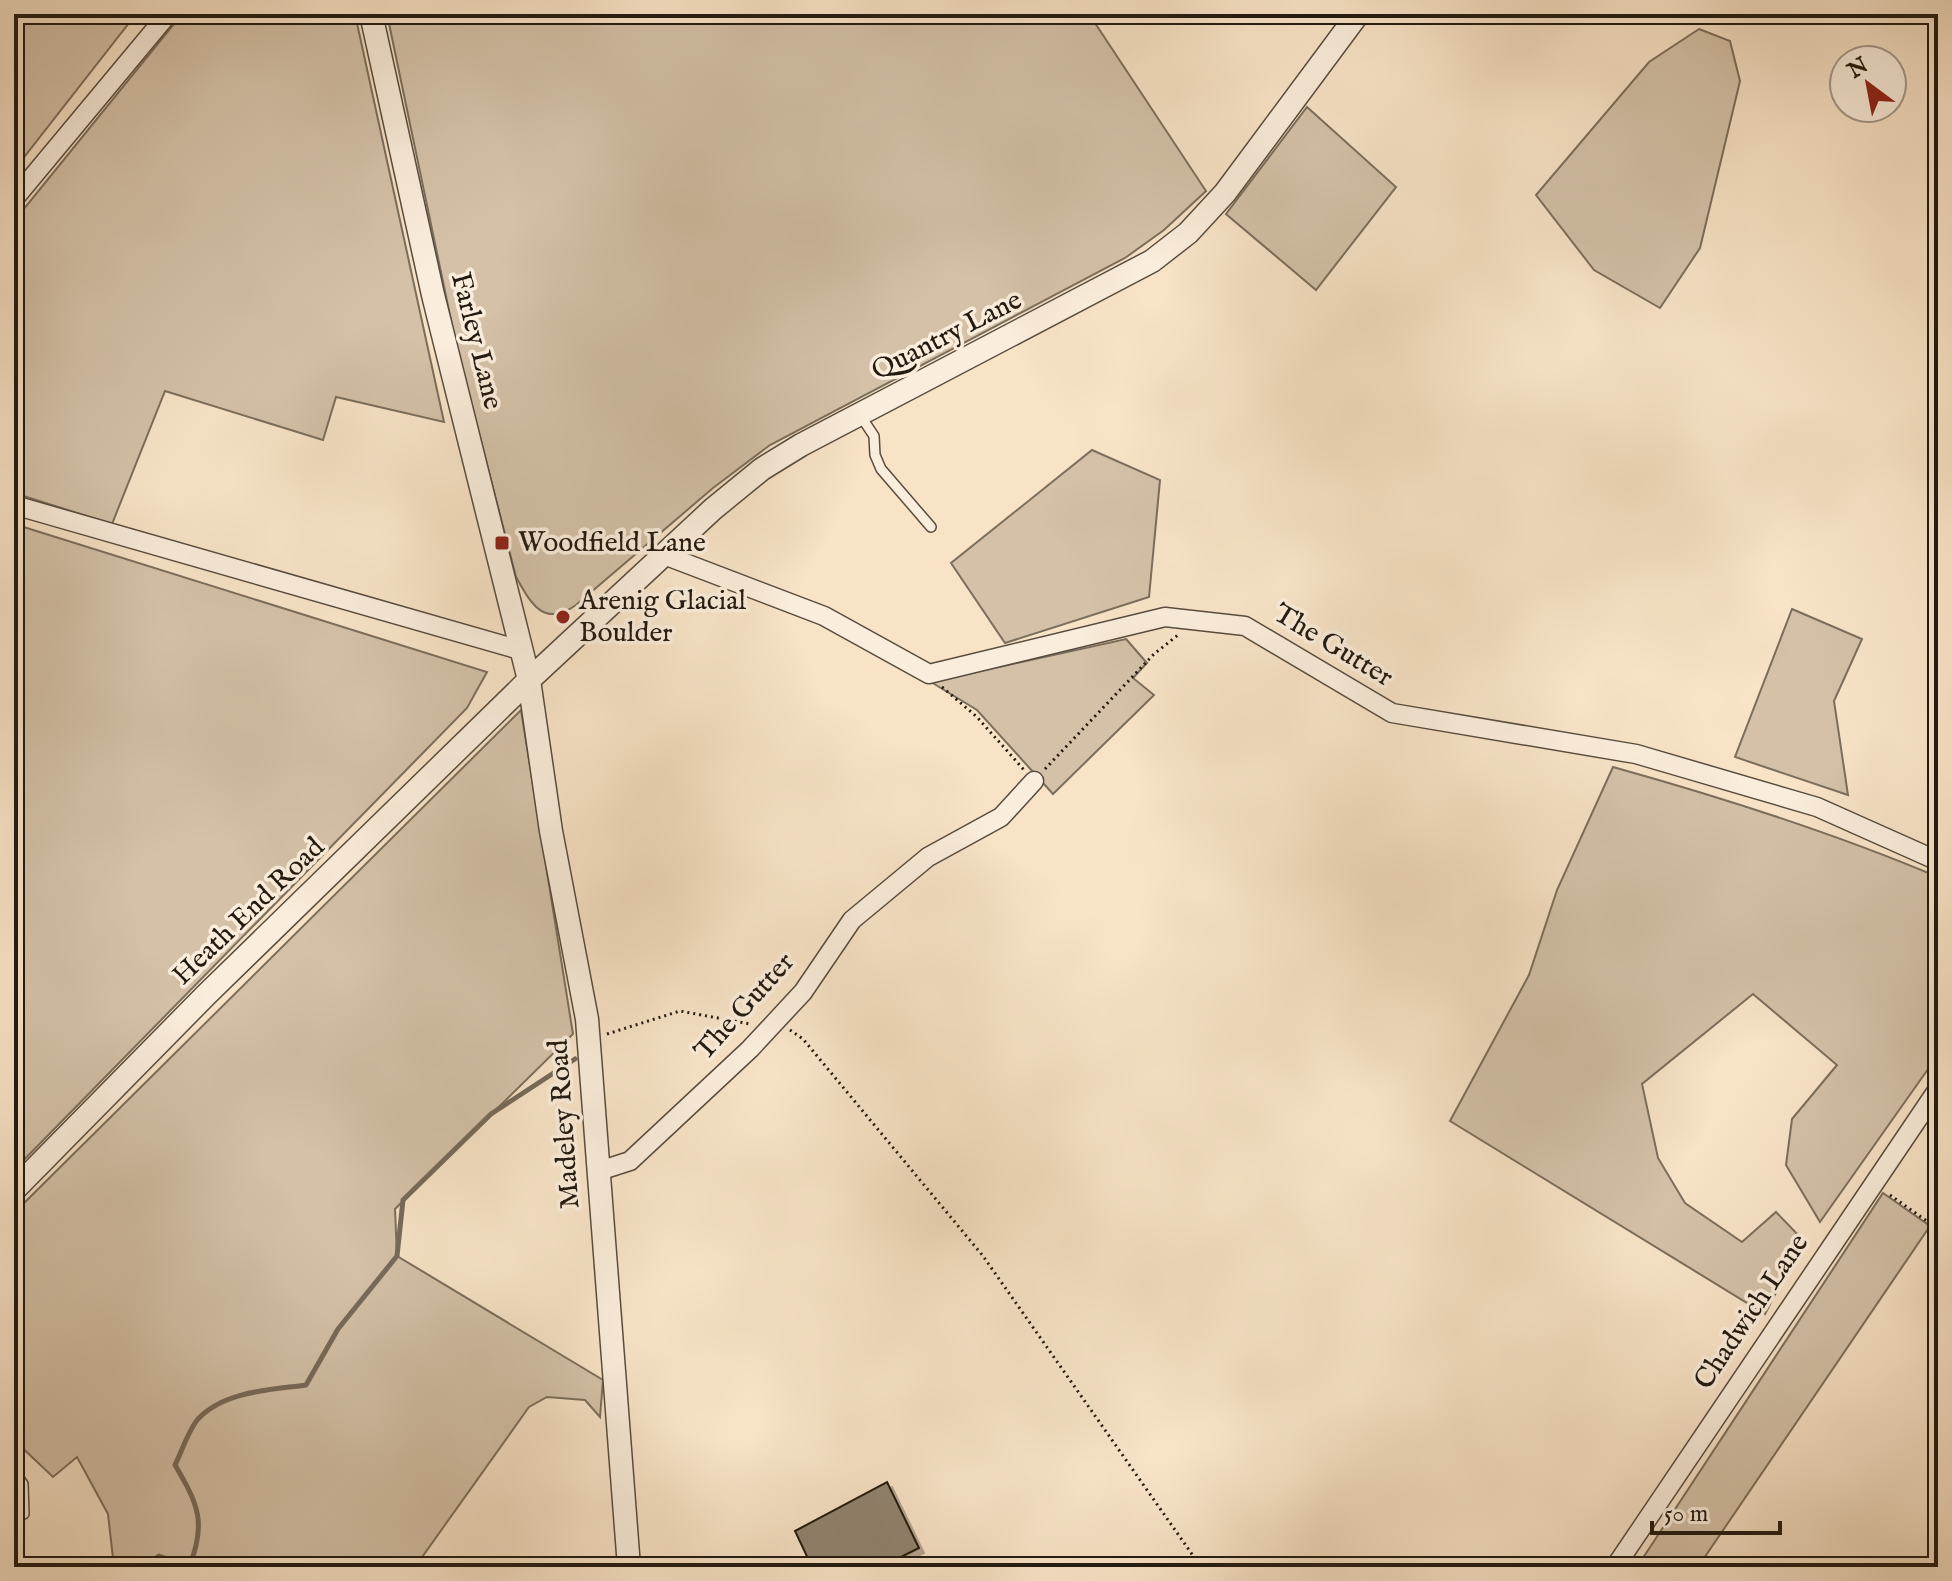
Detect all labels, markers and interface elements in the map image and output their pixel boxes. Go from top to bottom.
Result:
north arrow [1828,44,1908,124]
text: N [1842,52,1874,86]
street label: Farley Lane [442,269,510,413]
street label: Quantry Lane [866,283,1028,389]
place label: Woodfield Lane [518,526,706,561]
marker: Woodfield Lane [493,534,511,552]
place label: Arenig Glacial Boulder [578,584,746,651]
street label: The Gutter [1267,597,1399,695]
marker: Arenig Glacial Boulder [554,608,572,626]
street label: Heath End Road [166,831,332,993]
street label: The Gutter [687,946,803,1068]
street label: Madeley Road [542,1038,588,1210]
street label: Chadwich Lane [1687,1227,1817,1397]
scale bar [1652,1485,1780,1535]
text: 50 m [1664,1499,1708,1530]

